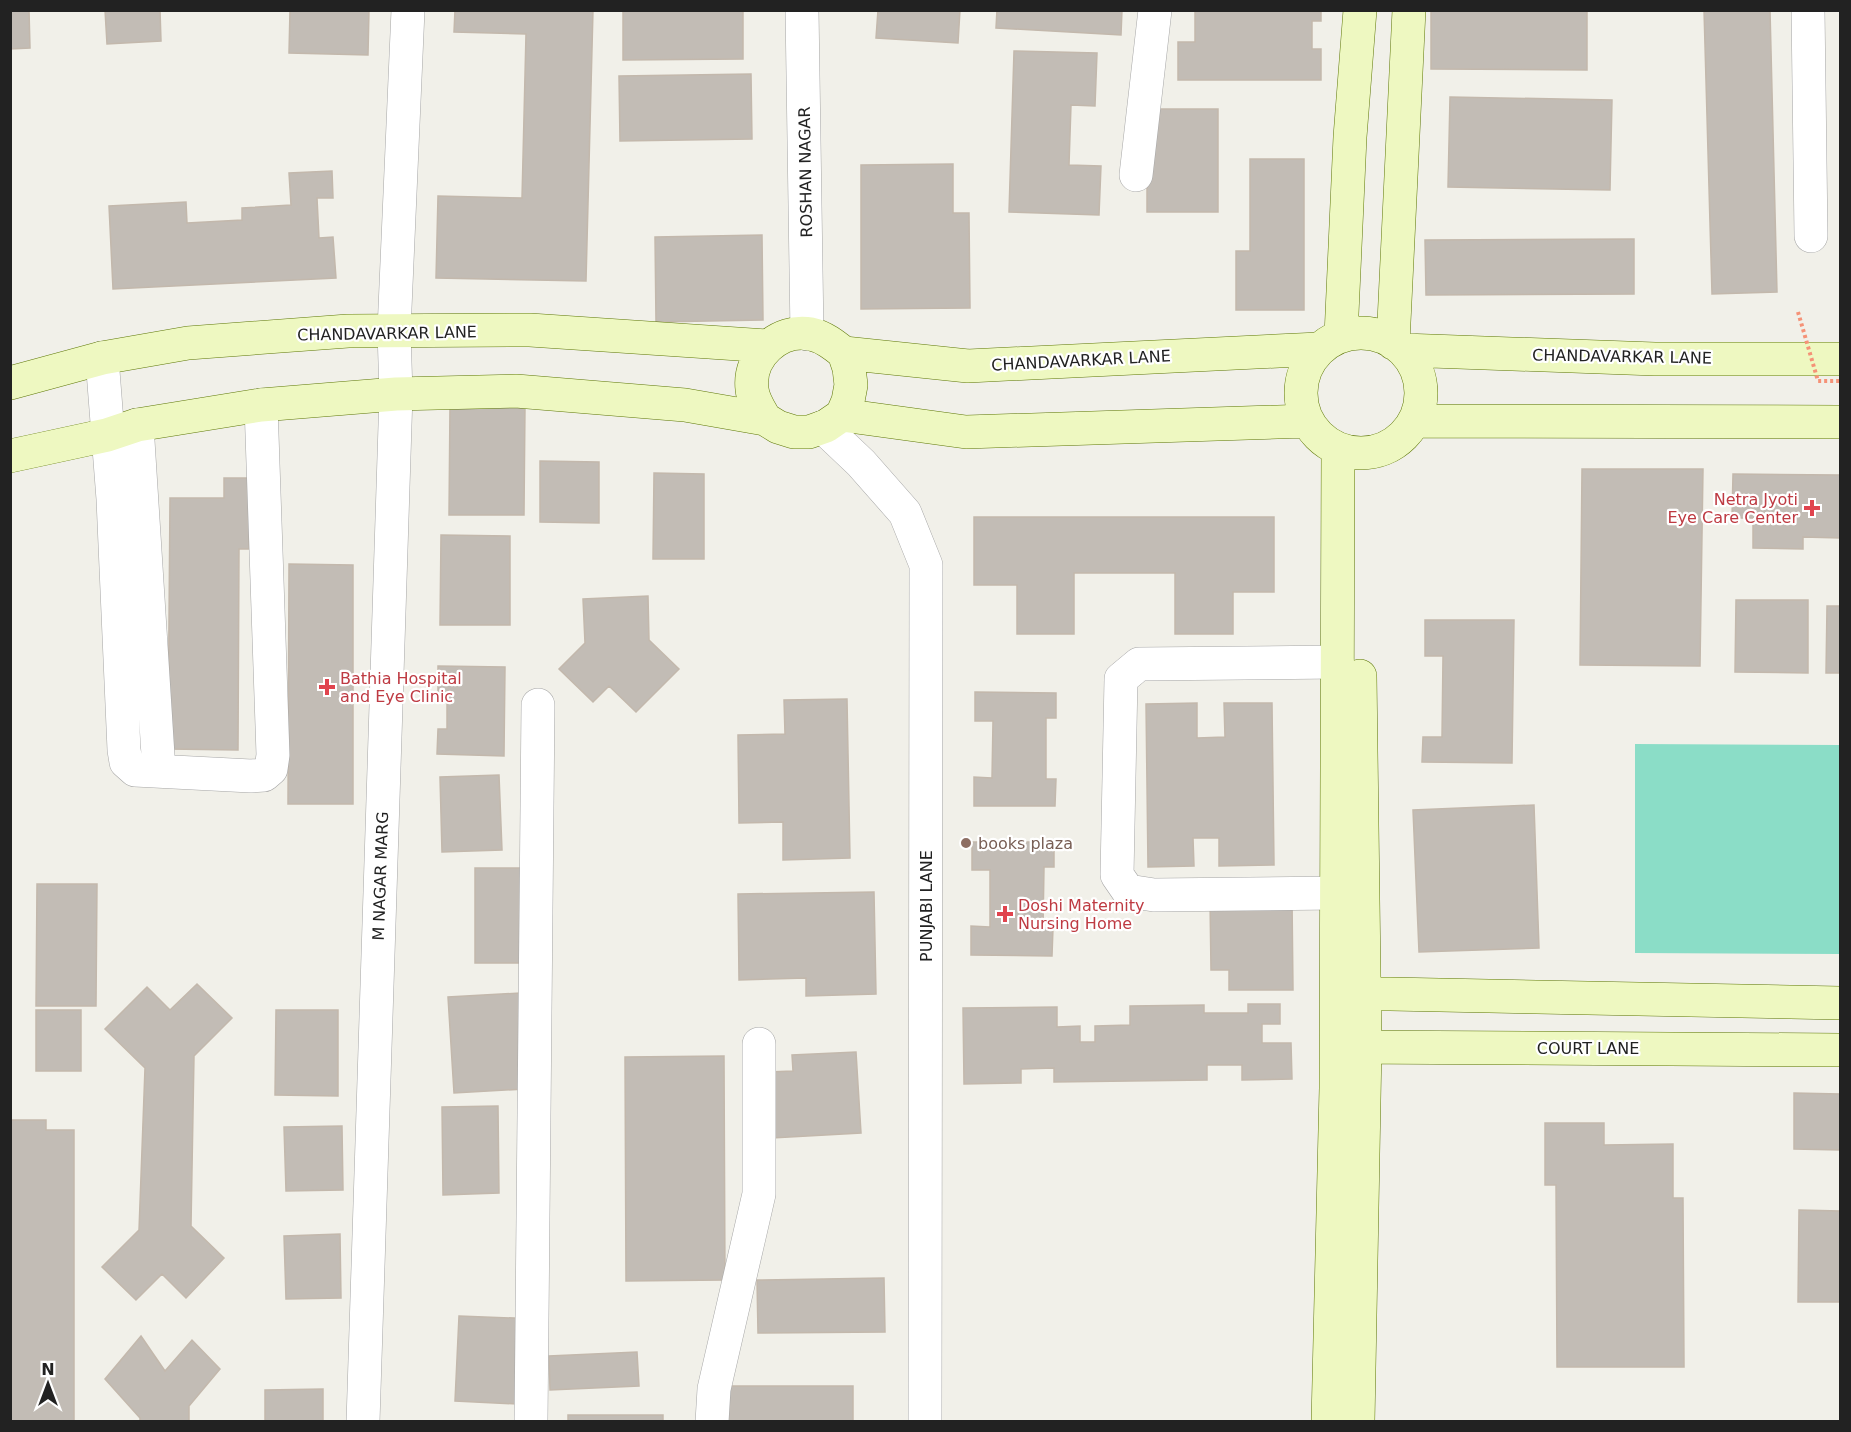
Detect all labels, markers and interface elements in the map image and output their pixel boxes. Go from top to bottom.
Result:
street label: ROSHAN NAGAR [795,106,816,238]
street label: CHANDAVARKAR LANE [297,322,477,345]
street label: CHANDAVARKAR LANE [1532,345,1712,368]
street label: CHANDAVARKAR LANE [991,346,1171,375]
place label: Netra Jyoti Eye Care Center [1668,490,1798,527]
marker: Netra Jyoti Eye Care Center [1803,499,1821,517]
place label: Bathia Hospital and Eye Clinic [340,669,462,706]
marker: Bathia Hospital and Eye Clinic [318,678,336,696]
street label: M NAGAR MARG [369,811,392,941]
place label: books plaza [978,834,1073,853]
marker: books plaza [959,836,973,850]
street label: PUNJABI LANE [917,850,936,962]
place label: Doshi Maternity Nursing Home [1018,896,1144,933]
marker: Doshi Maternity Nursing Home [996,905,1014,923]
street label: COURT LANE [1537,1039,1639,1058]
north arrow [18,1354,78,1414]
text: N [41,1360,55,1379]

